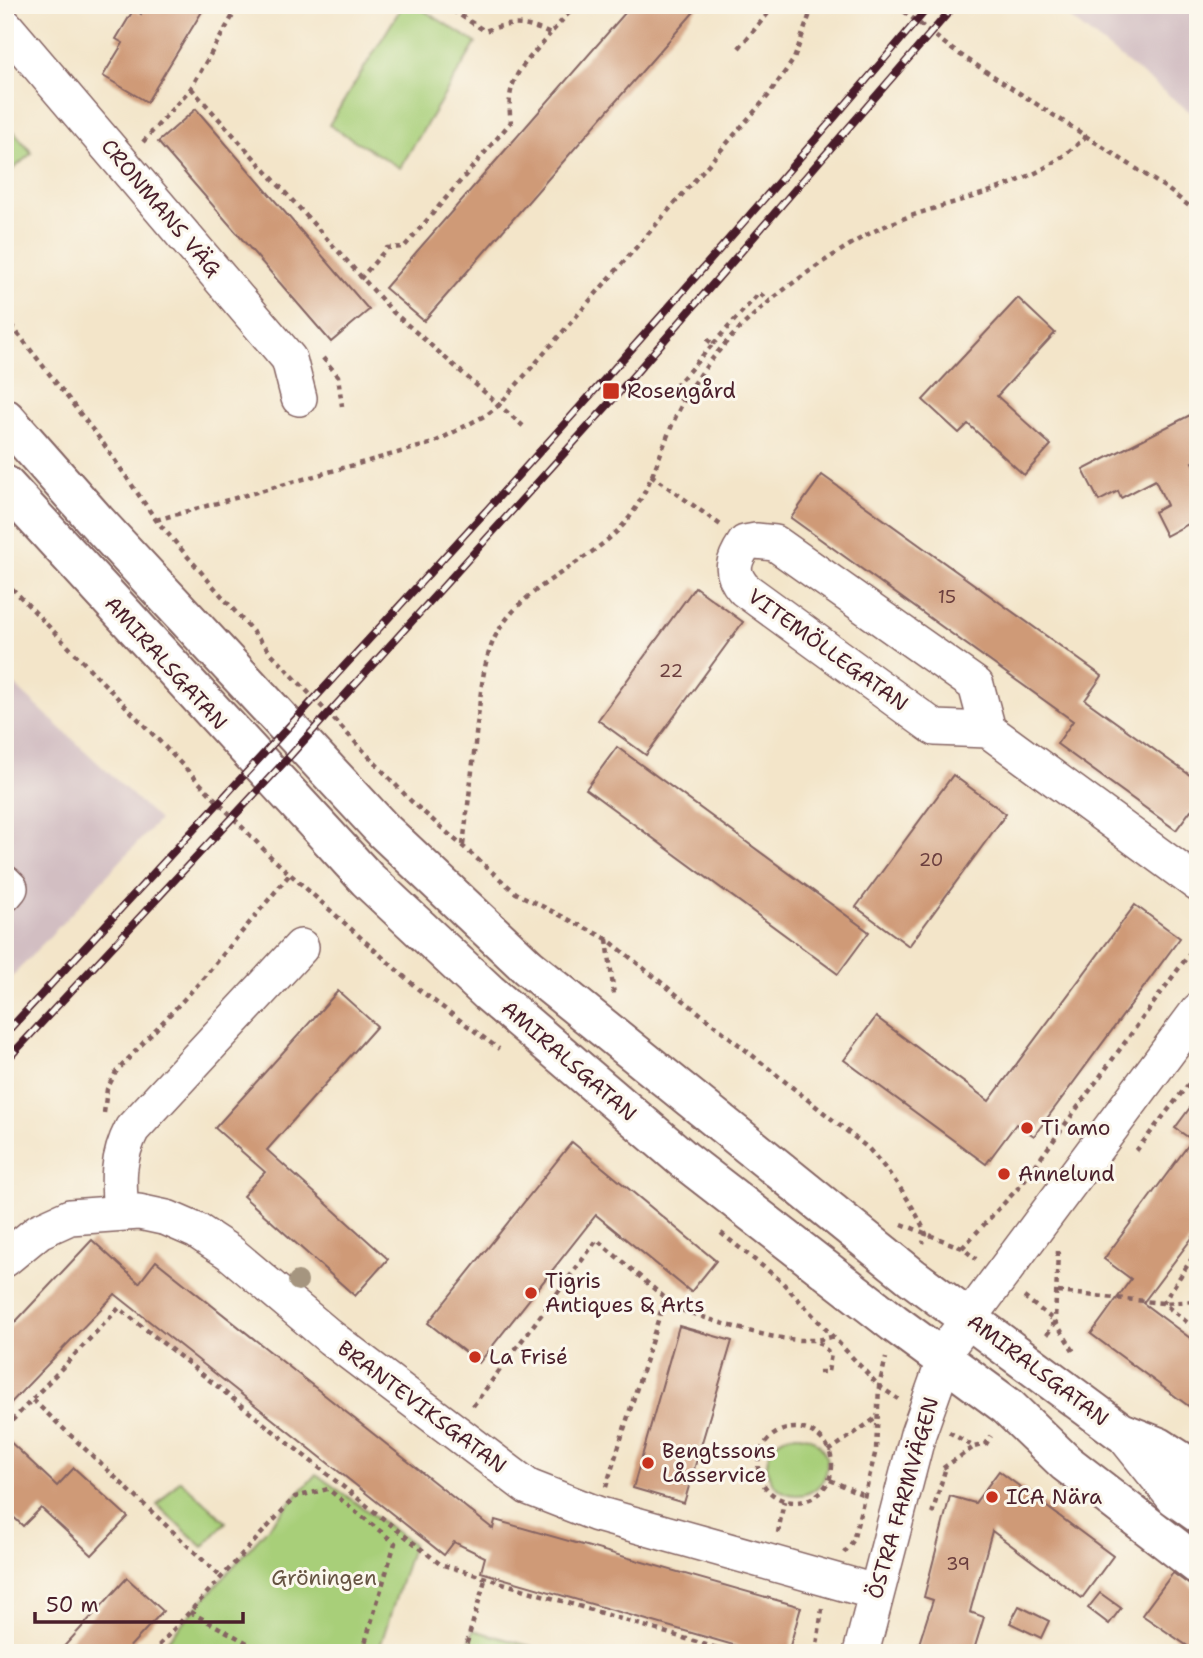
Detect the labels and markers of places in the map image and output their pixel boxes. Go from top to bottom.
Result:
place label: Rosengård [627,377,736,405]
marker: Rosengård [601,381,621,401]
place label: Ti amo [1041,1114,1110,1142]
marker: Ti amo [1019,1120,1035,1136]
place label: Annelund [1018,1160,1115,1188]
marker: Annelund [996,1166,1012,1182]
place label: Tigris Antiques & Arts [545,1267,705,1319]
marker: Tigris Antiques & Arts [523,1285,539,1301]
place label: La Frisé [489,1343,568,1371]
marker: La Frisé [467,1349,483,1365]
place label: Bengtssons Låsservice [662,1437,776,1489]
marker: Bengtssons Låsservice [640,1455,656,1471]
place label: ICA Nära [1006,1483,1102,1511]
marker: ICA Nära [984,1489,1000,1505]

